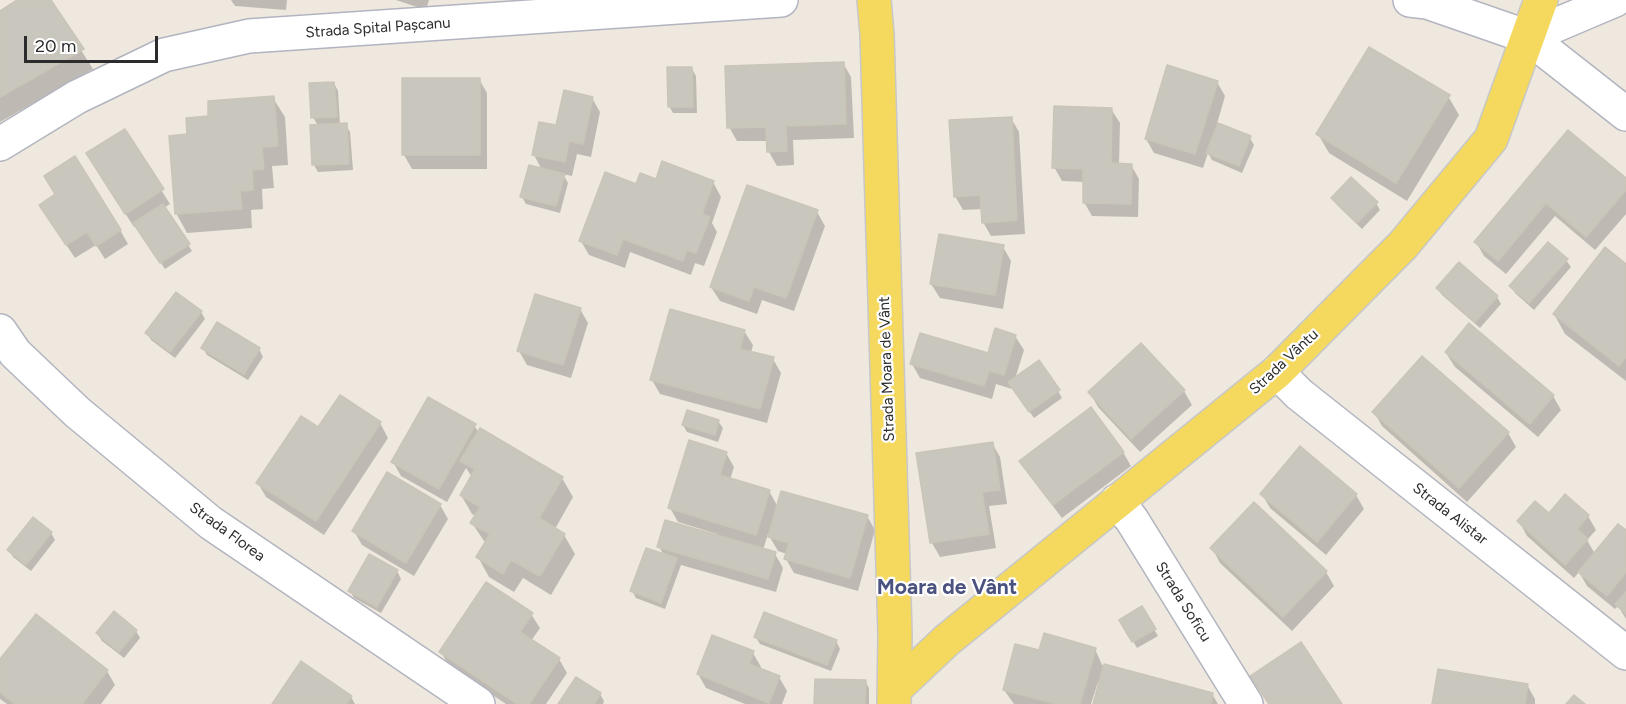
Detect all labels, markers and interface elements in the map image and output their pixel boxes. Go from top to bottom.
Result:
street label: Strada Spital Pașcanu [305,14,451,42]
scale bar [27,24,160,62]
text: 20 m [35,35,76,57]
street label: Strada Moara de Vânt [875,296,899,442]
street label: Strada Vântu [1246,326,1322,398]
street label: Strada Alistar [1409,479,1491,549]
street label: Strada Florea [186,499,268,565]
street label: Strada Soficu [1151,559,1215,645]
district label: Moara de Vânt [877,575,1017,601]

